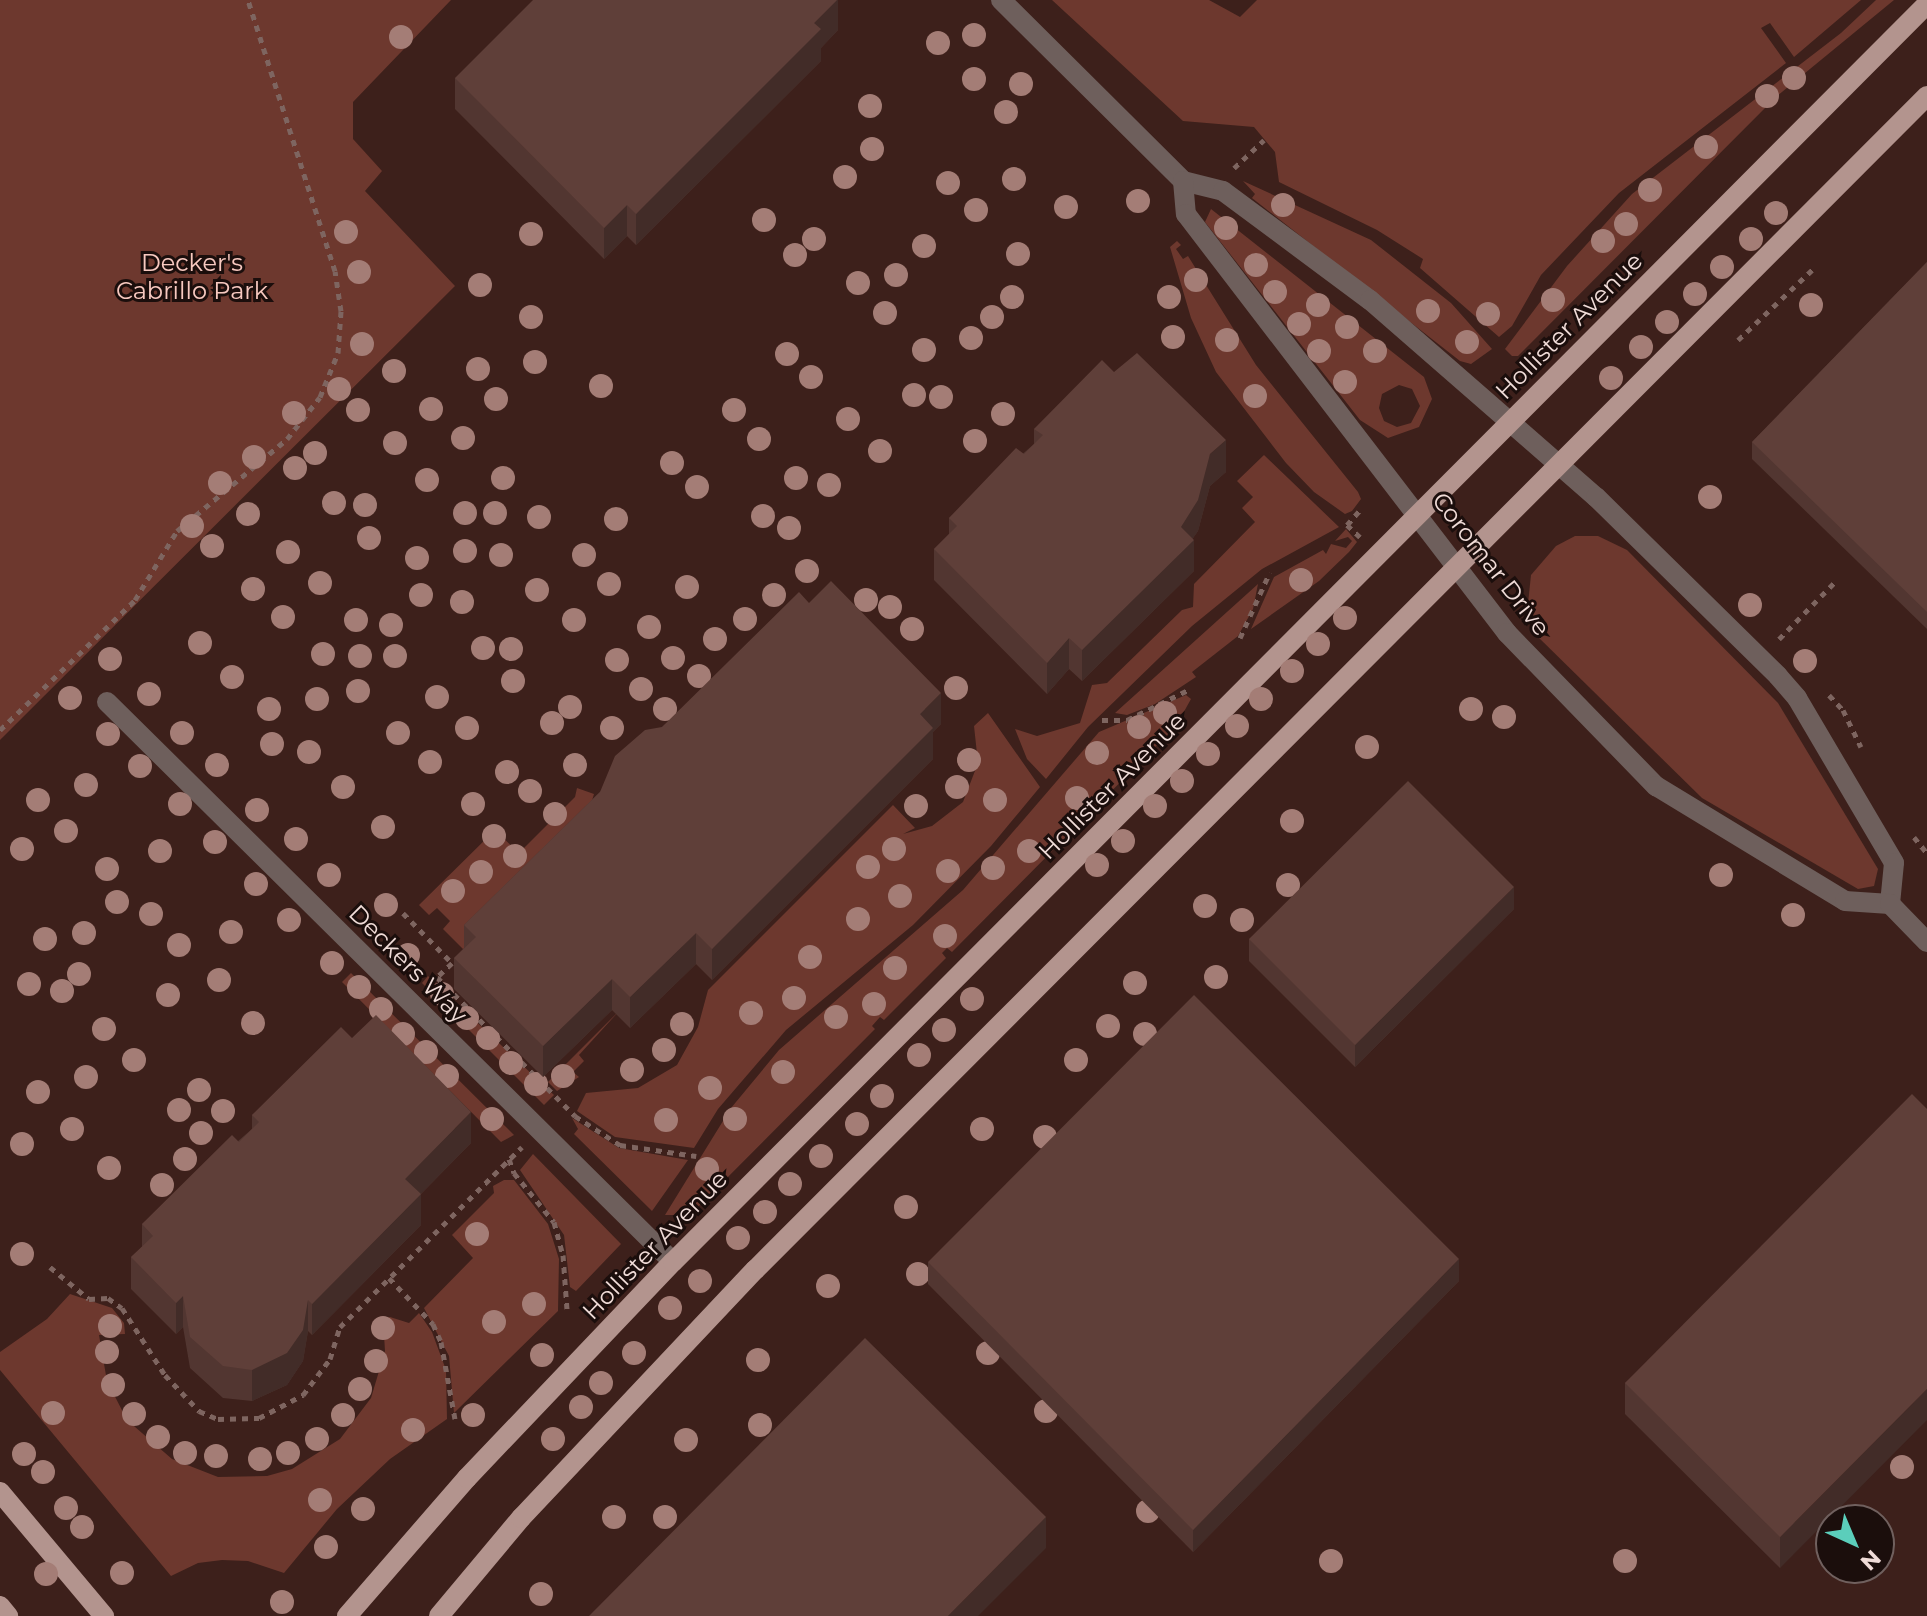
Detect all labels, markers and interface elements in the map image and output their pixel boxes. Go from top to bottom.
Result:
street label: Hollister Avenue [1490,247,1648,405]
park label: Decker's Cabrillo Park [116,249,268,305]
street label: Coromar Drive [1426,486,1556,642]
street label: Hollister Avenue [1033,707,1191,865]
street label: Deckers Way [343,899,473,1029]
street label: Hollister Avenue [577,1165,733,1325]
north arrow [1815,1504,1895,1584]
text: N [1855,1544,1886,1576]

